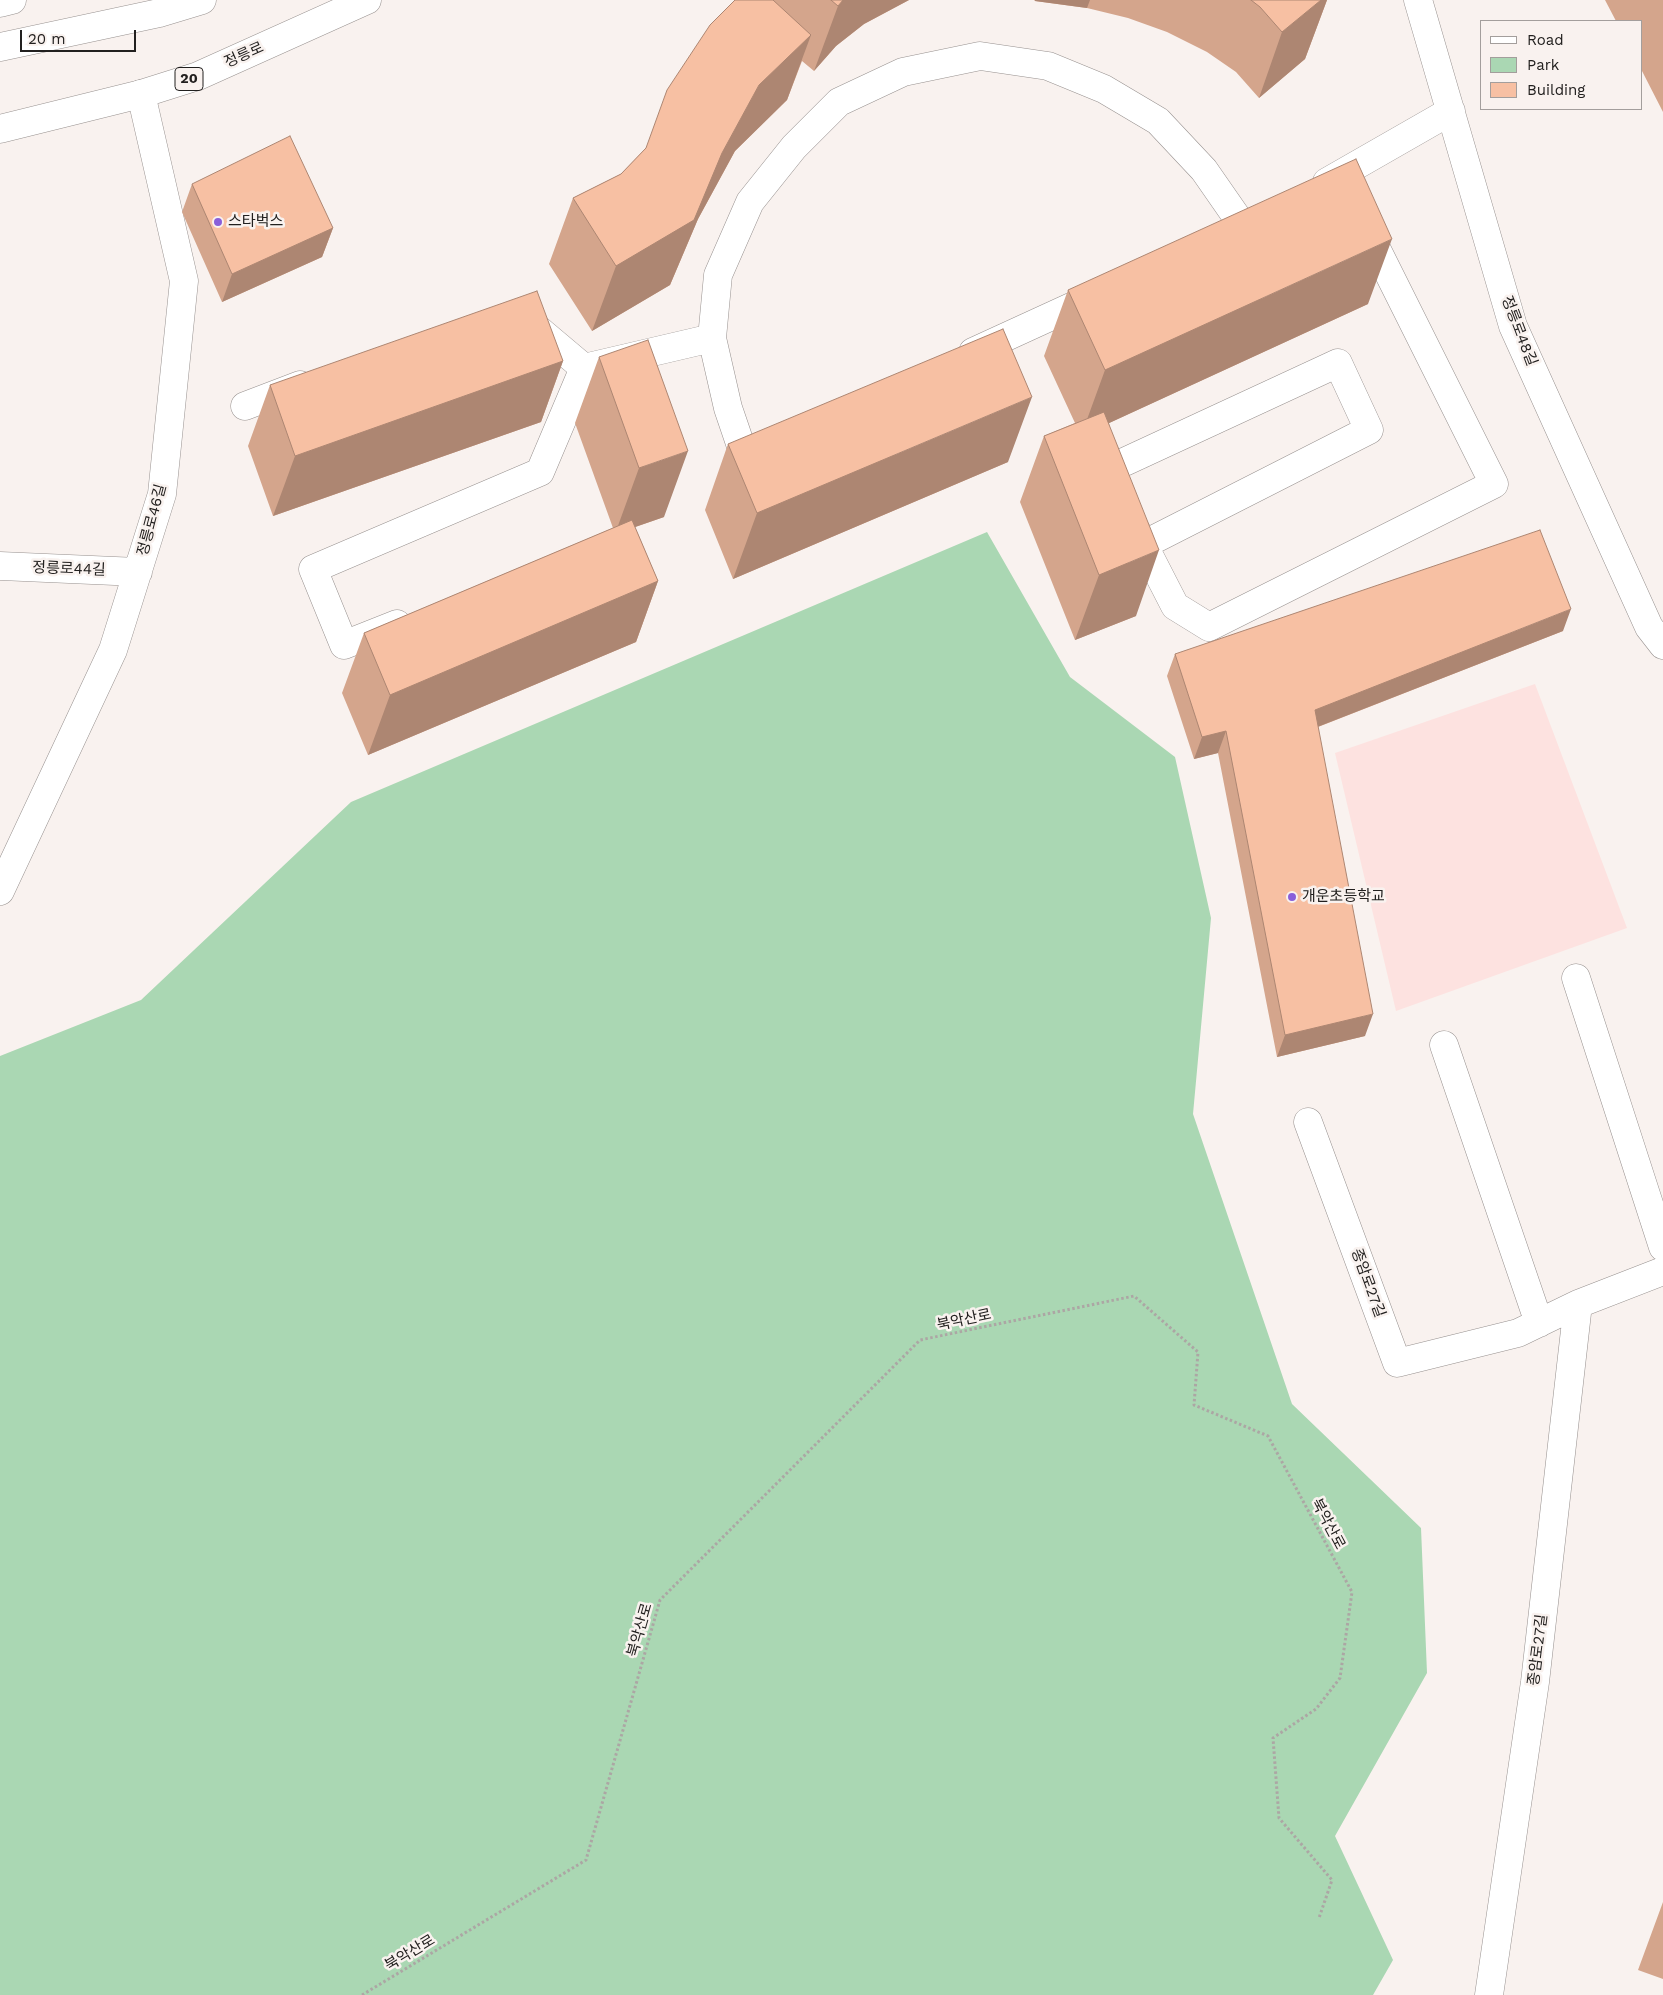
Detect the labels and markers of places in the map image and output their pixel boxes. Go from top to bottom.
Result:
place label: 스타벅스 [228,213,283,231]
marker: 스타벅스 [212,216,224,228]
place label: 개운초등학교 [1302,888,1385,906]
marker: 개운초등학교 [1286,891,1298,903]

